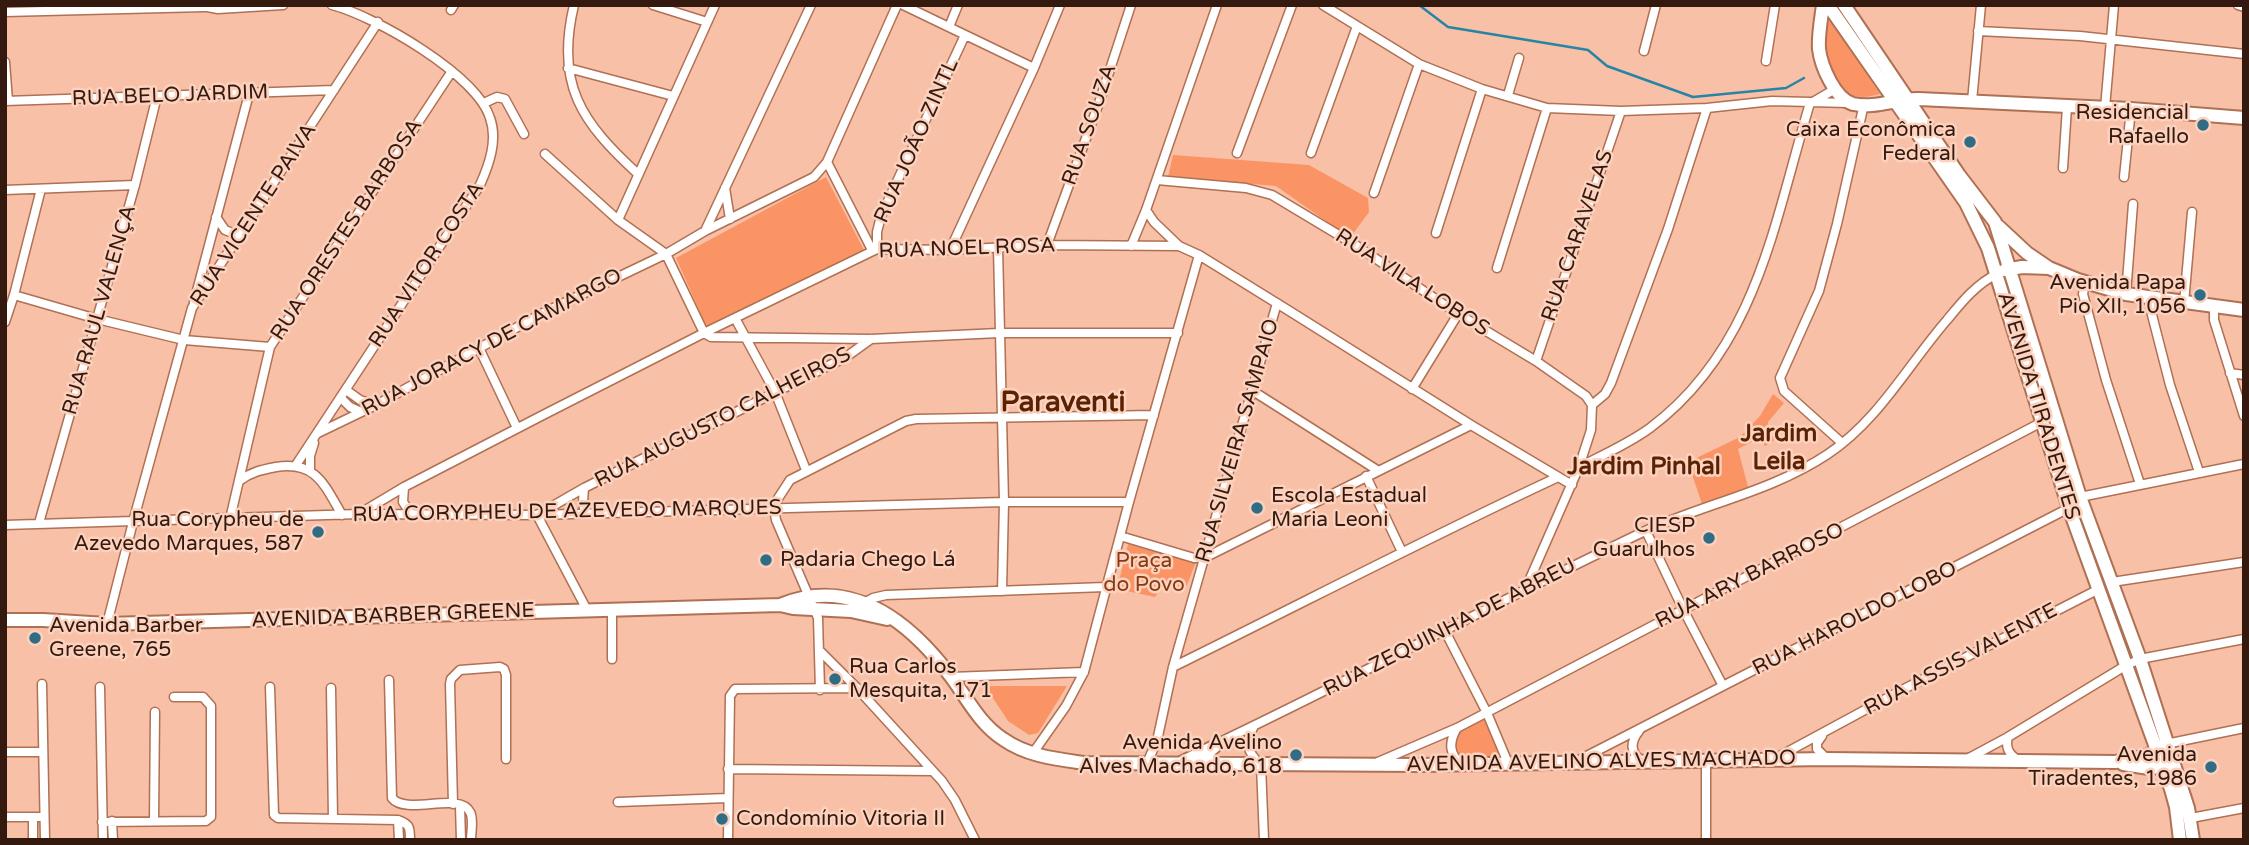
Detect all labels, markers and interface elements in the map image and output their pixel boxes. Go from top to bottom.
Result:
street label: RUA JOÃO ZINTL [869,55,965,227]
street label: RUA SOUZA [1057,61,1123,189]
street label: RUA BELO JARDIM [71,80,269,112]
place label: Residencial Rafaello [2075,100,2189,150]
street label: RUA ORESTES BARBOSA [266,114,428,346]
place label: Caixa Econômica Federal [1786,117,1956,167]
marker: Residencial Rafaello [2195,117,2211,133]
street label: RUA VICENTE PAIVA [185,119,323,311]
marker: Caixa Econômica Federal [1962,134,1978,150]
street label: RUA CARAVELAS [1537,147,1619,325]
street label: RUA VITOR COSTA [364,177,490,353]
street label: RUA RAUL VALENÇA [58,202,142,418]
street label: RUA VILA LOBOS [1330,224,1494,342]
street label: RUA NOEL ROSA [878,233,1056,265]
street label: RUA JORACY DE CAMARGO [358,264,626,422]
place label: Avenida Papa Pio XII, 1056 [2049,270,2186,320]
marker: Avenida Papa Pio XII, 1056 [2192,287,2208,303]
street label: AVENIDA TIRADENTES [1991,289,2085,523]
street label: RUA SILVEIRA SAMPAIO [1191,316,1285,566]
street label: RUA AUGUSTO CALHEIROS [591,342,855,494]
district label: Paraventi [1001,387,1125,421]
district label: Jardim Leila [1741,421,1817,477]
district label: Jardim Pinhal [1567,454,1721,482]
place label: Escola Estadual Maria Leoni [1271,483,1427,533]
street label: RUA CORYPHEU DE AZEVEDO MARQUES [352,496,782,528]
marker: Escola Estadual Maria Leoni [1249,500,1265,516]
place label: Rua Corypheu de Azevedo Marques, 587 [73,507,304,557]
place label: CIESP Guarulhos [1593,513,1695,563]
street label: RUA ARY BARROSO [1652,518,1848,634]
marker: Rua Corypheu de Azevedo Marques, 587 [310,524,326,540]
marker: CIESP Guarulhos [1701,530,1717,546]
place label: Padaria Chego Lá [780,547,956,573]
park label: Praça do Povo [1103,548,1185,598]
marker: Padaria Chego Lá [758,552,774,568]
street label: RUA ZEQUINHA DE ABREU [1319,553,1581,703]
street label: RUA HAROLDO LOBO [1748,556,1962,682]
street label: AVENIDA BARBER GREENE [251,598,535,634]
street label: RUA ASSIS VALENTE [1860,598,2062,722]
place label: Avenida Barber Greene, 765 [49,613,203,663]
marker: Avenida Barber Greene, 765 [27,630,43,646]
place label: Rua Carlos Mesquita, 171 [849,654,993,704]
marker: Rua Carlos Mesquita, 171 [827,671,843,687]
place label: Avenida Avelino Alves Machado, 618 [1079,730,1282,780]
place label: Avenida Tiradentes, 1986 [2028,742,2197,792]
street label: AVENIDA AVELINO ALVES MACHADO [1406,746,1796,778]
marker: Avenida Avelino Alves Machado, 618 [1288,747,1304,763]
marker: Avenida Tiradentes, 1986 [2203,759,2219,775]
place label: Condomínio Vitoria II [736,806,945,832]
marker: Condomínio Vitoria II [714,811,730,827]

